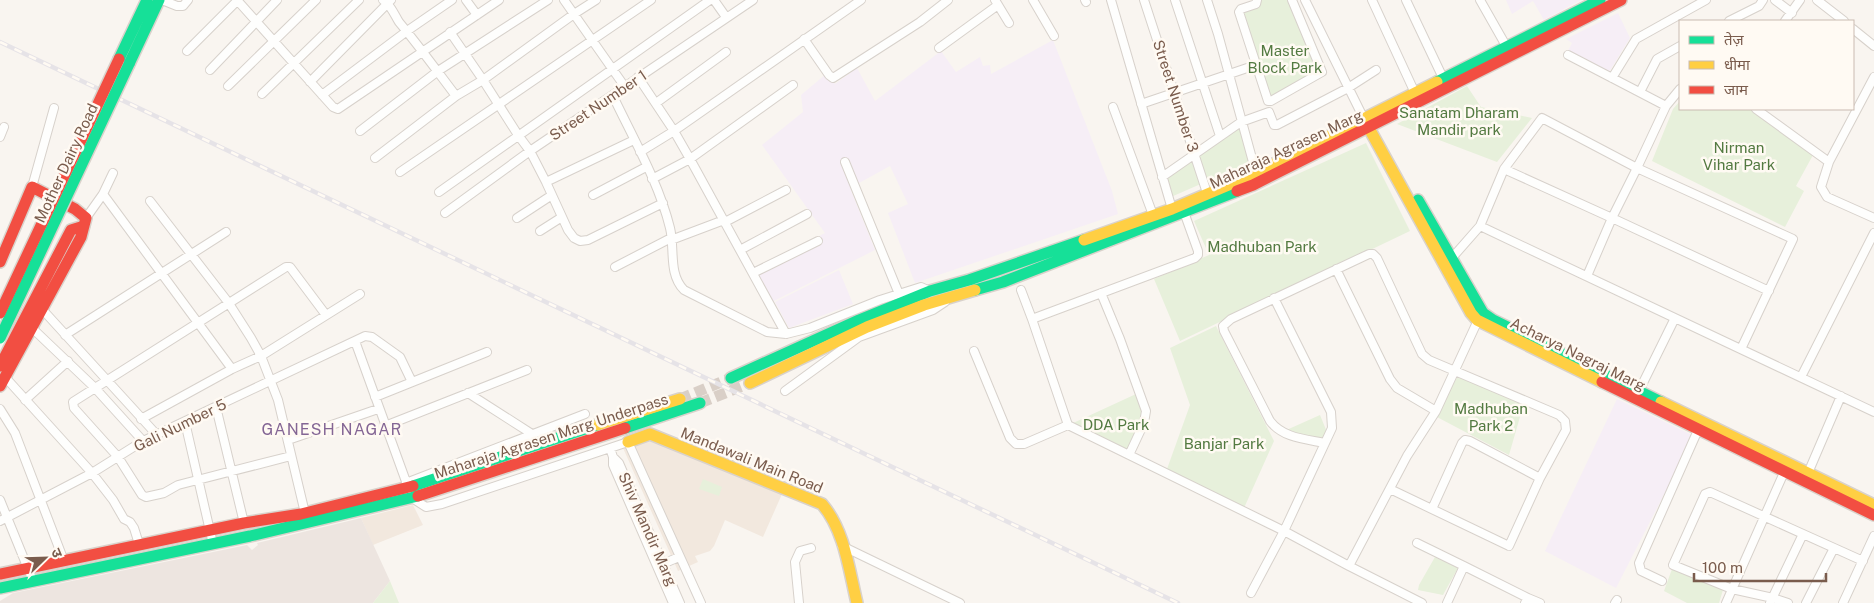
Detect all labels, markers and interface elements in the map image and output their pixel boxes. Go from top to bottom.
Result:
legend [1679,20,1854,110]
text: तेज़ [1724,31,1745,48]
street label: Street Number 3 [1150,38,1202,154]
park label: Master Block Park [1248,42,1322,76]
text: धीमा [1724,56,1751,73]
street label: Street Number 1 [546,66,650,144]
text: जाम [1724,81,1749,98]
street label: Mother Dairy Road [31,101,101,225]
park label: Sanatam Dharam Mandir park [1399,104,1519,138]
street label: Maharaja Agrasen Marg [1207,106,1365,192]
park label: Nirman Vihar Park [1703,139,1775,173]
park label: Madhuban Park [1207,238,1317,255]
street label: Acharya Nagraj Marg [1508,314,1648,394]
street label: Maharaja Agrasen Marg Underpass [432,390,670,482]
street label: Gali Number 5 [131,395,229,455]
park label: Madhuban Park 2 [1454,400,1528,434]
park label: DDA Park [1083,416,1149,433]
district label: GANESH NAGAR [262,420,402,439]
street label: Mandawali Main Road [678,424,826,496]
park label: Banjar Park [1184,435,1264,452]
street label: Shiv Mandir Marg [615,470,681,588]
north arrow [20,533,70,583]
text: उ [48,546,66,561]
scale bar [1694,550,1826,582]
text: 100 m [1702,559,1743,576]

